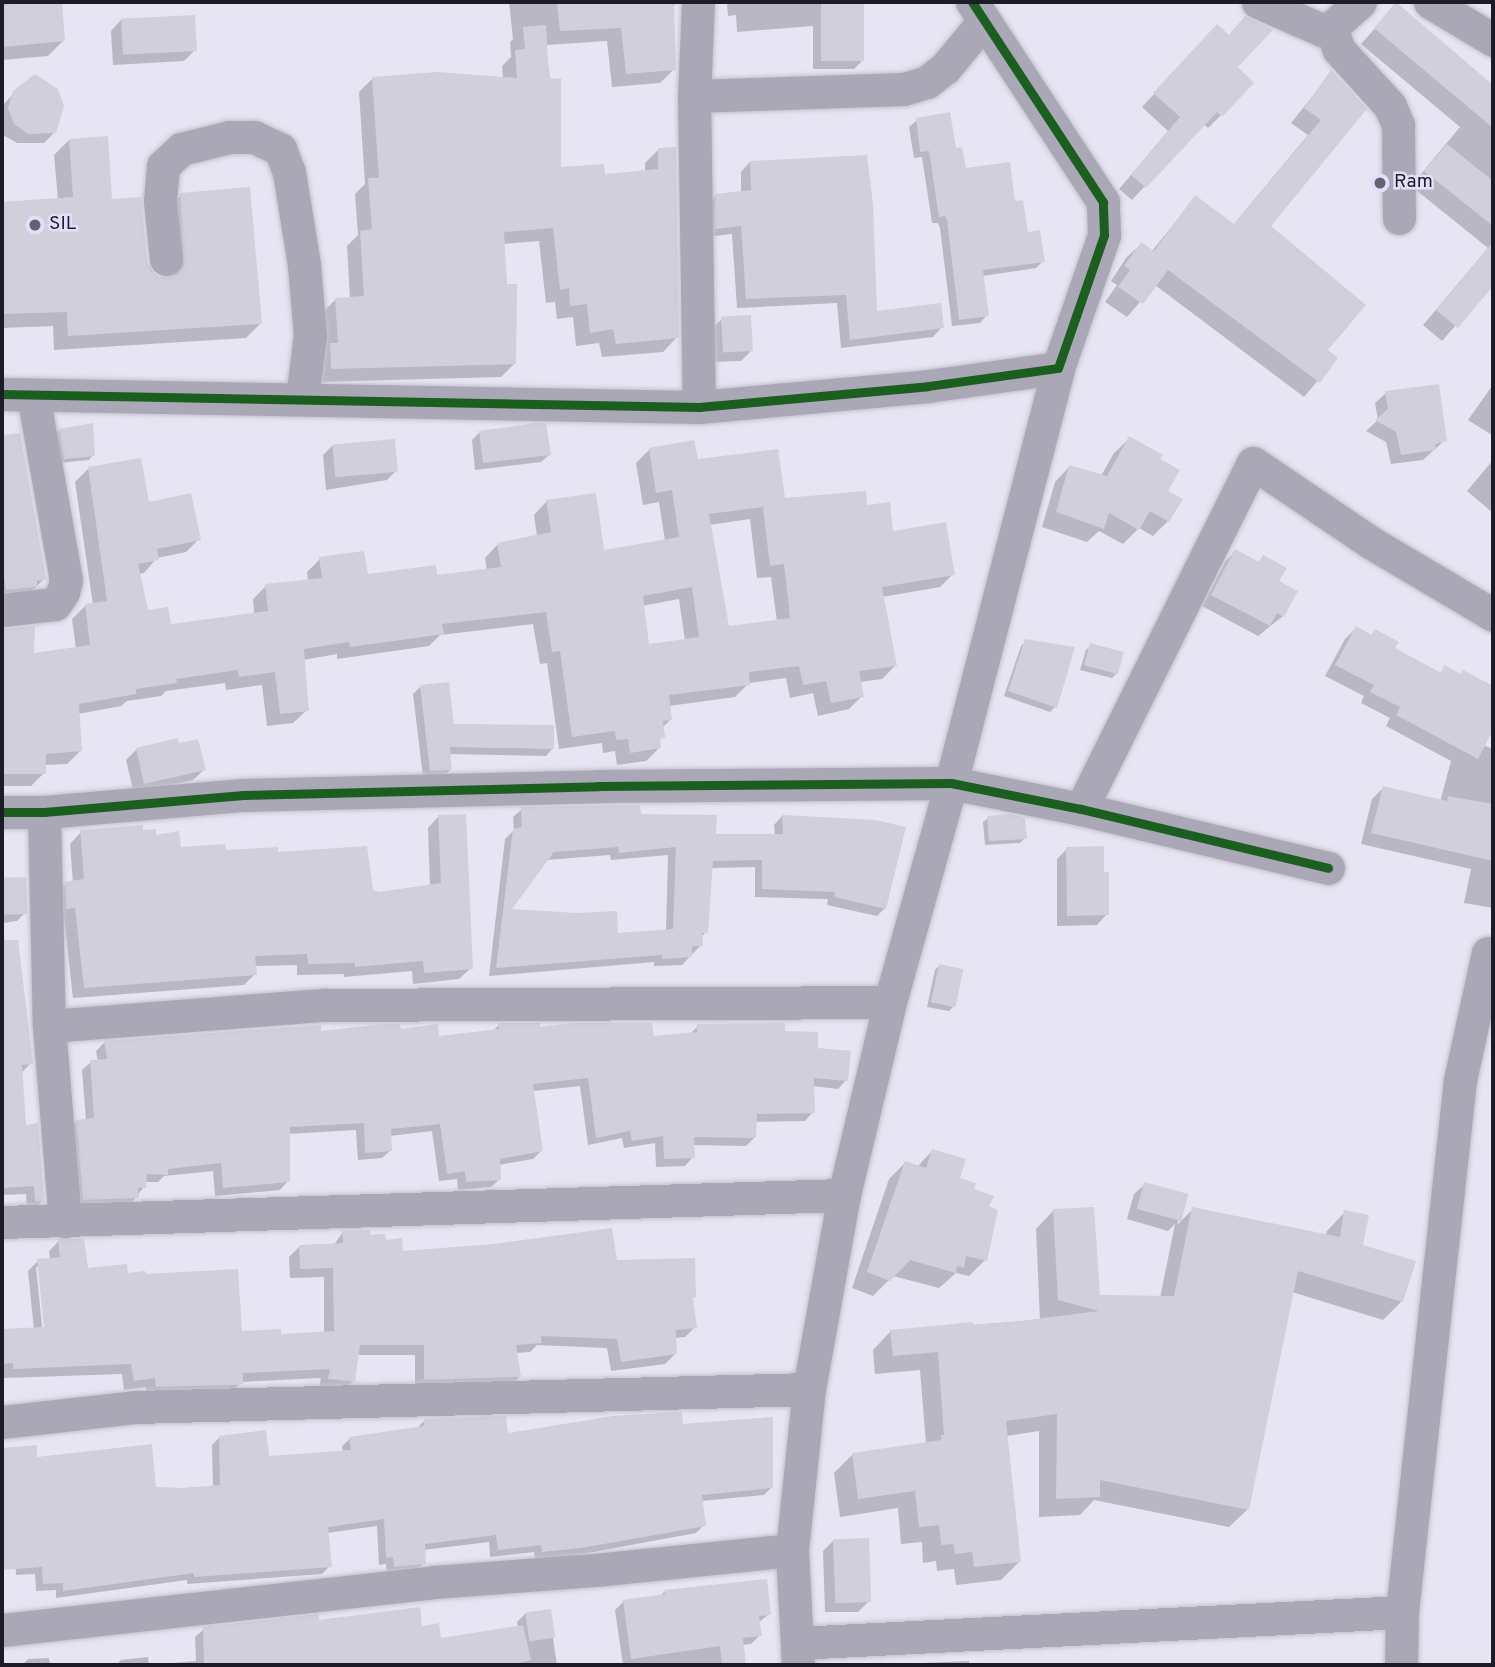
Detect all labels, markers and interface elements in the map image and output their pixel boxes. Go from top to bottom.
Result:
place label: Ram [1394,172,1433,194]
marker: Ram [1372,175,1388,191]
place label: SIL [49,214,76,236]
marker: SIL [27,217,43,233]

